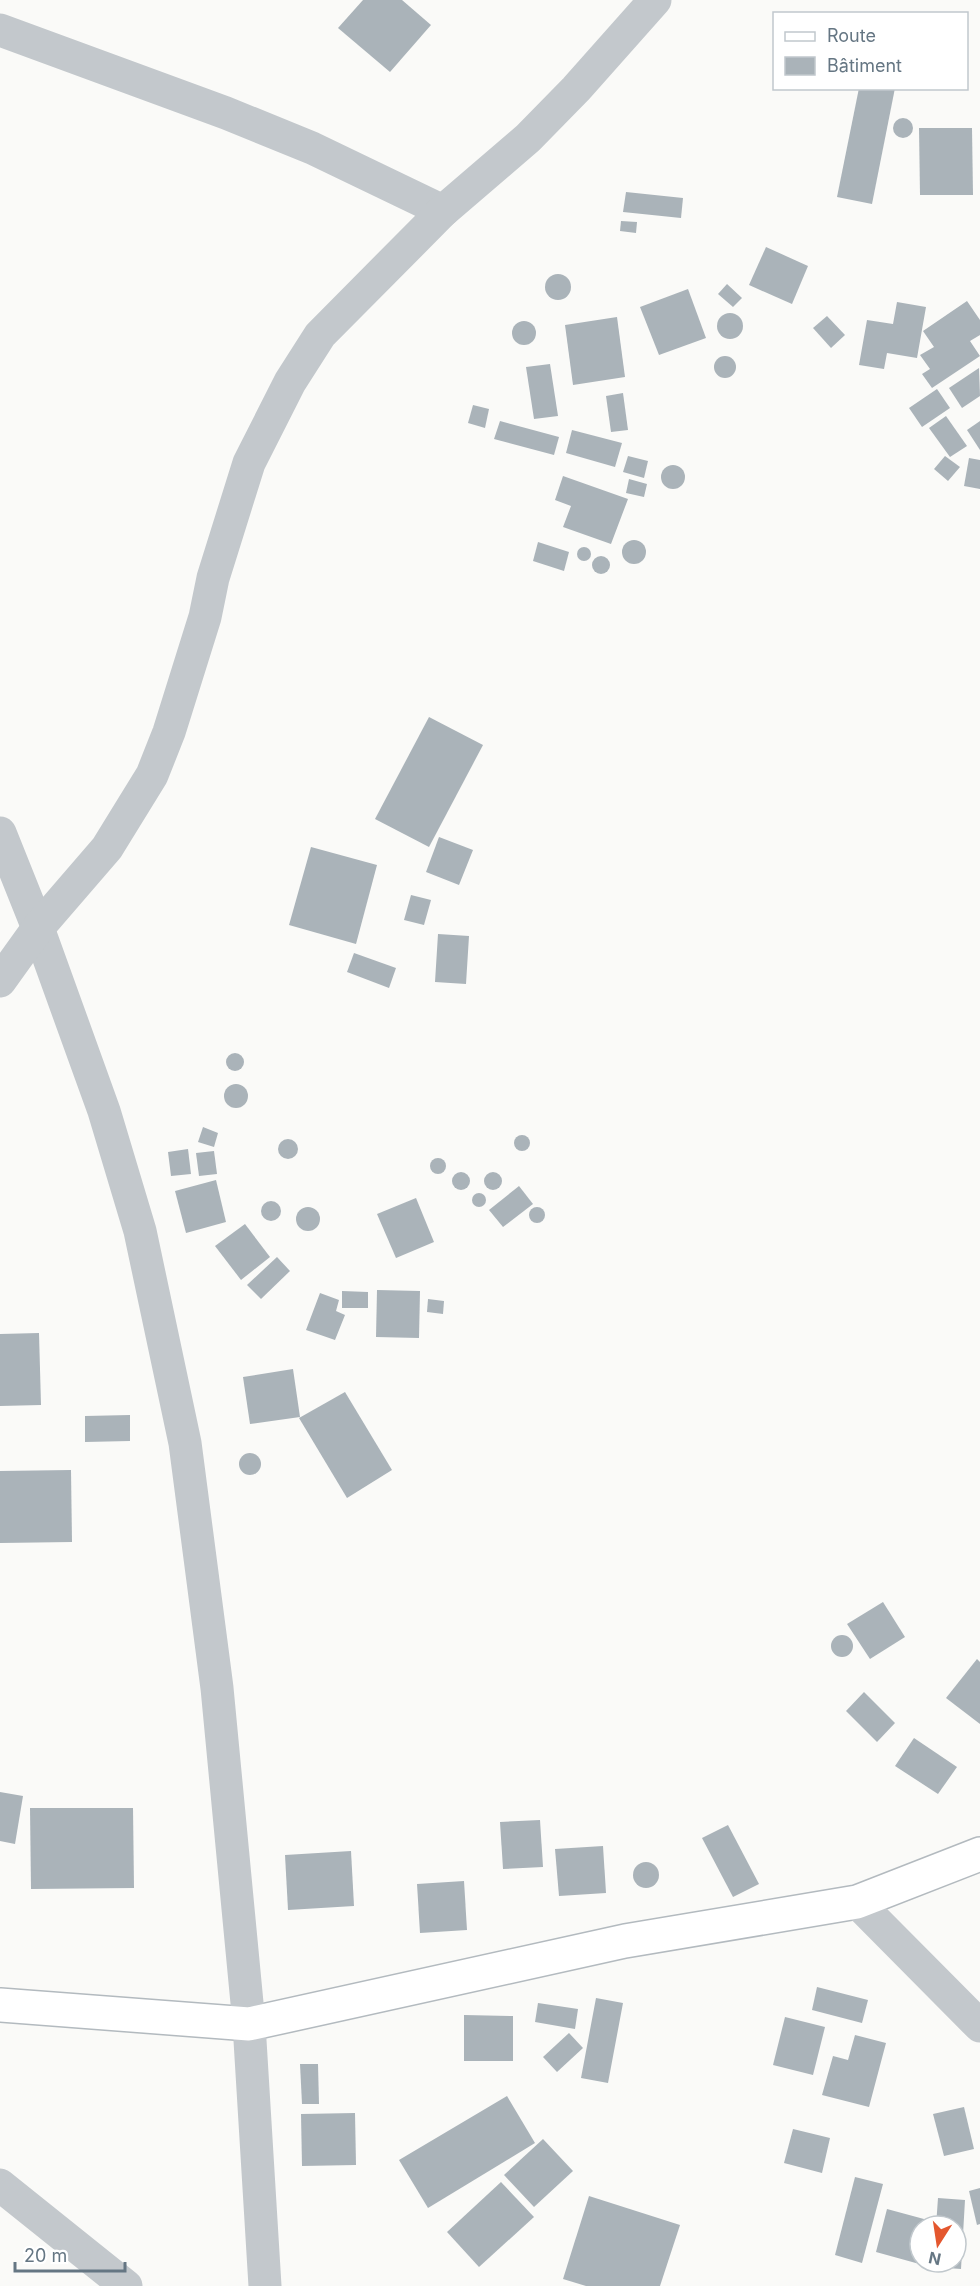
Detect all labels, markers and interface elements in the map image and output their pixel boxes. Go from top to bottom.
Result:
legend [773,12,968,90]
text: Route [827,25,876,46]
text: Bâtiment [827,55,902,76]
north arrow [908,2214,968,2274]
scale bar [15,2235,124,2273]
text: 20 m [24,2245,67,2266]
text: N [927,2248,943,2270]

